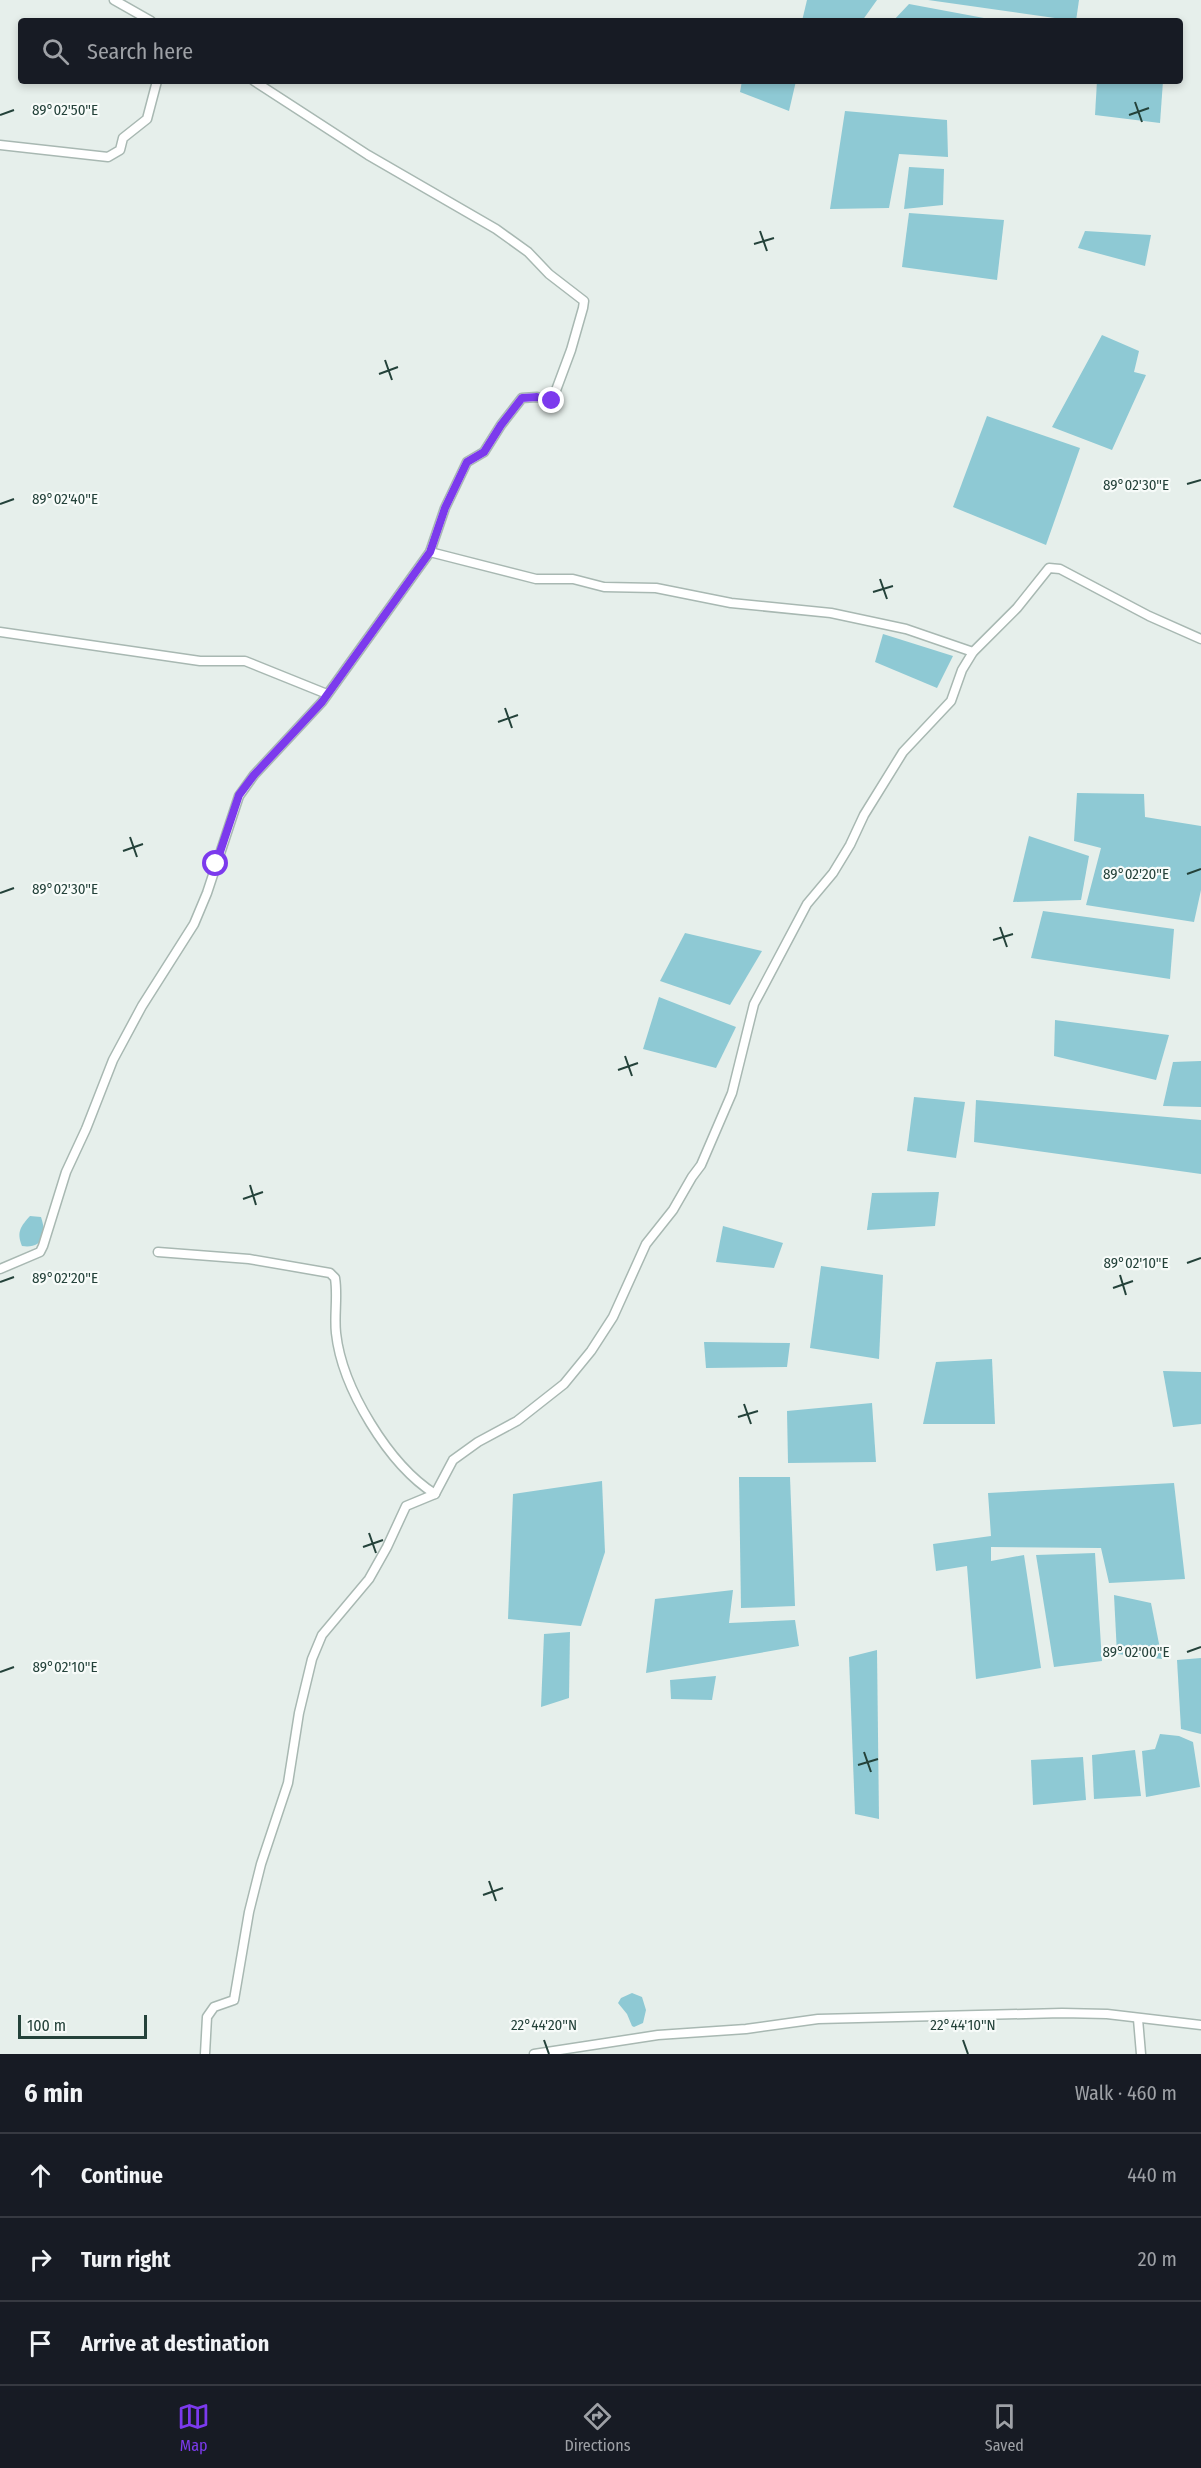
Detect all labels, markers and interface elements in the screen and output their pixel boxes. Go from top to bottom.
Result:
search box [18,18,1183,84]
icon: search [39,35,72,68]
text: Search here [87,38,193,65]
text: 89°02'50"E [32,101,98,119]
route end [538,387,564,413]
text: 89°02'30"E [1103,476,1169,494]
text: 89°02'40"E [32,490,98,508]
route start [202,850,228,876]
text: 89°02'20"E [1103,865,1169,883]
text: 89°02'30"E [32,880,98,898]
text: 89°02'10"E [1103,1254,1169,1272]
text: 89°02'20"E [32,1269,98,1287]
text: 89°02'00"E [1103,1643,1169,1661]
text: 89°02'10"E [32,1658,98,1676]
scale bar [18,2012,147,2040]
text: 100 m [27,2016,66,2035]
text: 22°44'20"N [511,2016,577,2034]
text: 22°44'10"N [930,2016,996,2034]
text: 6 min [24,2078,83,2109]
text: Walk · 460 m [1075,2081,1177,2105]
icon: ahead [24,2159,57,2192]
text: Continue [81,2162,163,2189]
text: 440 m [1127,2163,1177,2187]
icon: right [24,2243,57,2276]
text: Turn right [81,2246,170,2273]
text: 20 m [1138,2247,1177,2271]
icon: arrive [24,2327,57,2360]
text: Arrive at destination [81,2330,269,2357]
tab: Map [177,2400,210,2455]
tab: Directions [564,2400,631,2455]
tab: Saved [985,2400,1024,2455]

